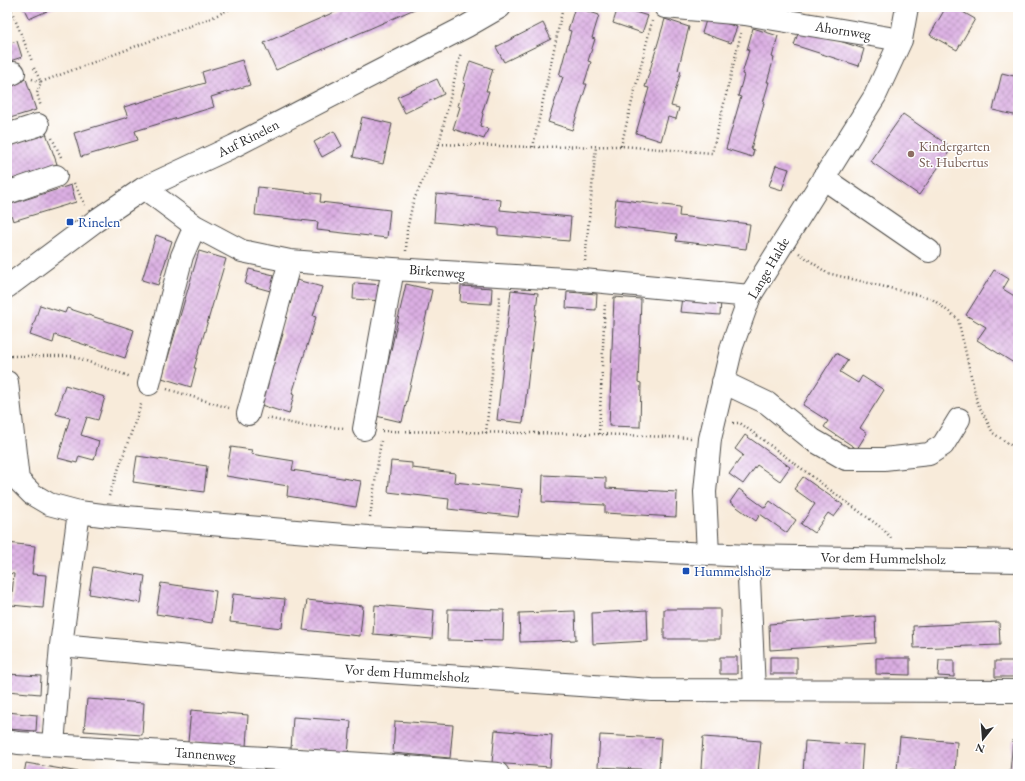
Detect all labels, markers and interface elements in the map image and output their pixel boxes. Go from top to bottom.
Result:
street label: Ahornweg [813,17,873,43]
street label: Auf Rinelen [213,115,282,162]
place label: Kindergarten St. Hubertus [919,137,991,171]
marker: Kindergarten St. Hubertus [906,149,916,159]
place label: Rinelen [78,213,121,231]
marker: Rinelen [65,217,75,227]
street label: Lange Halde [743,233,793,302]
street label: Birkenweg [408,260,467,282]
street label: Vor dem Hummelsholz [820,548,946,568]
place label: Hummelsholz [694,562,771,580]
marker: Hummelsholz [681,566,691,576]
street label: Vor dem Hummelsholz [344,660,471,686]
north arrow [963,719,1003,759]
text: N [974,741,986,757]
street label: Tannenweg [174,743,237,765]

